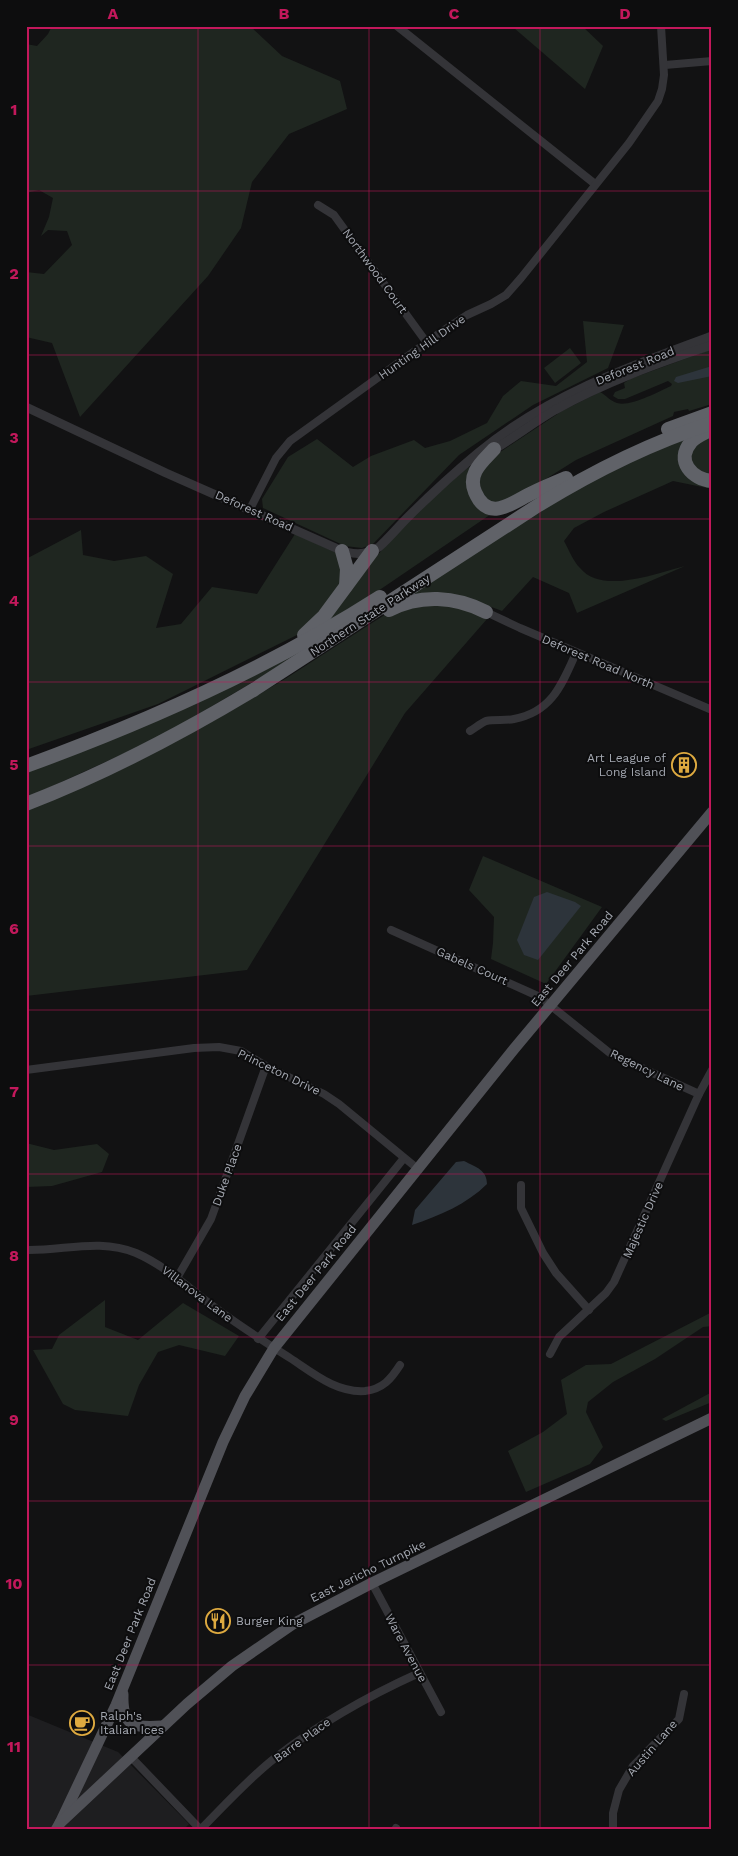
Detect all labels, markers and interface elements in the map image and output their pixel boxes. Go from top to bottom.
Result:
text: A [108,4,119,23]
text: B [279,4,290,23]
text: C [449,4,460,23]
text: D [619,4,631,23]
text: 1 [11,100,17,119]
street label: Northwood Court [340,226,410,316]
text: 2 [9,264,19,283]
street label: Hunting Hill Drive [376,312,468,382]
street label: Deforest Road [594,344,676,388]
text: 3 [9,428,19,447]
street label: Deforest Road [213,488,295,534]
street label: Northern State Parkway [308,571,433,659]
text: 4 [9,591,19,610]
street label: Deforest Road North [540,632,656,692]
place label: Art League of Long Island [587,751,666,779]
building icon: Art League of Long Island [671,752,697,778]
text: 5 [9,755,19,774]
street label: East Deer Park Road [528,909,616,1009]
text: 6 [9,919,19,938]
street label: Gabels Court [434,944,510,988]
street label: Princeton Drive [236,1046,323,1098]
street label: Regency Lane [608,1046,686,1094]
text: 7 [9,1082,19,1101]
street label: Duke Place [209,1142,245,1208]
street label: Majestic Drive [620,1180,666,1260]
street label: East Deer Park Road [273,1222,359,1324]
text: 8 [9,1246,19,1265]
street label: Villanova Lane [159,1263,235,1325]
text: 9 [9,1410,19,1429]
street label: East Jericho Turnpike [308,1537,428,1605]
text: 10 [5,1574,23,1593]
street label: East Deer Park Road [101,1576,159,1692]
restaurant icon: Burger King [205,1608,231,1634]
street label: Ware Avenue [382,1611,430,1685]
place label: Burger King [236,1614,303,1628]
place label: Ralph's Italian Ices [100,1709,164,1737]
cafe icon: Ralph's Italian Ices [69,1710,95,1736]
street label: Barre Place [271,1715,333,1765]
street label: Austin Lane [624,1717,680,1779]
text: 11 [7,1737,21,1756]

